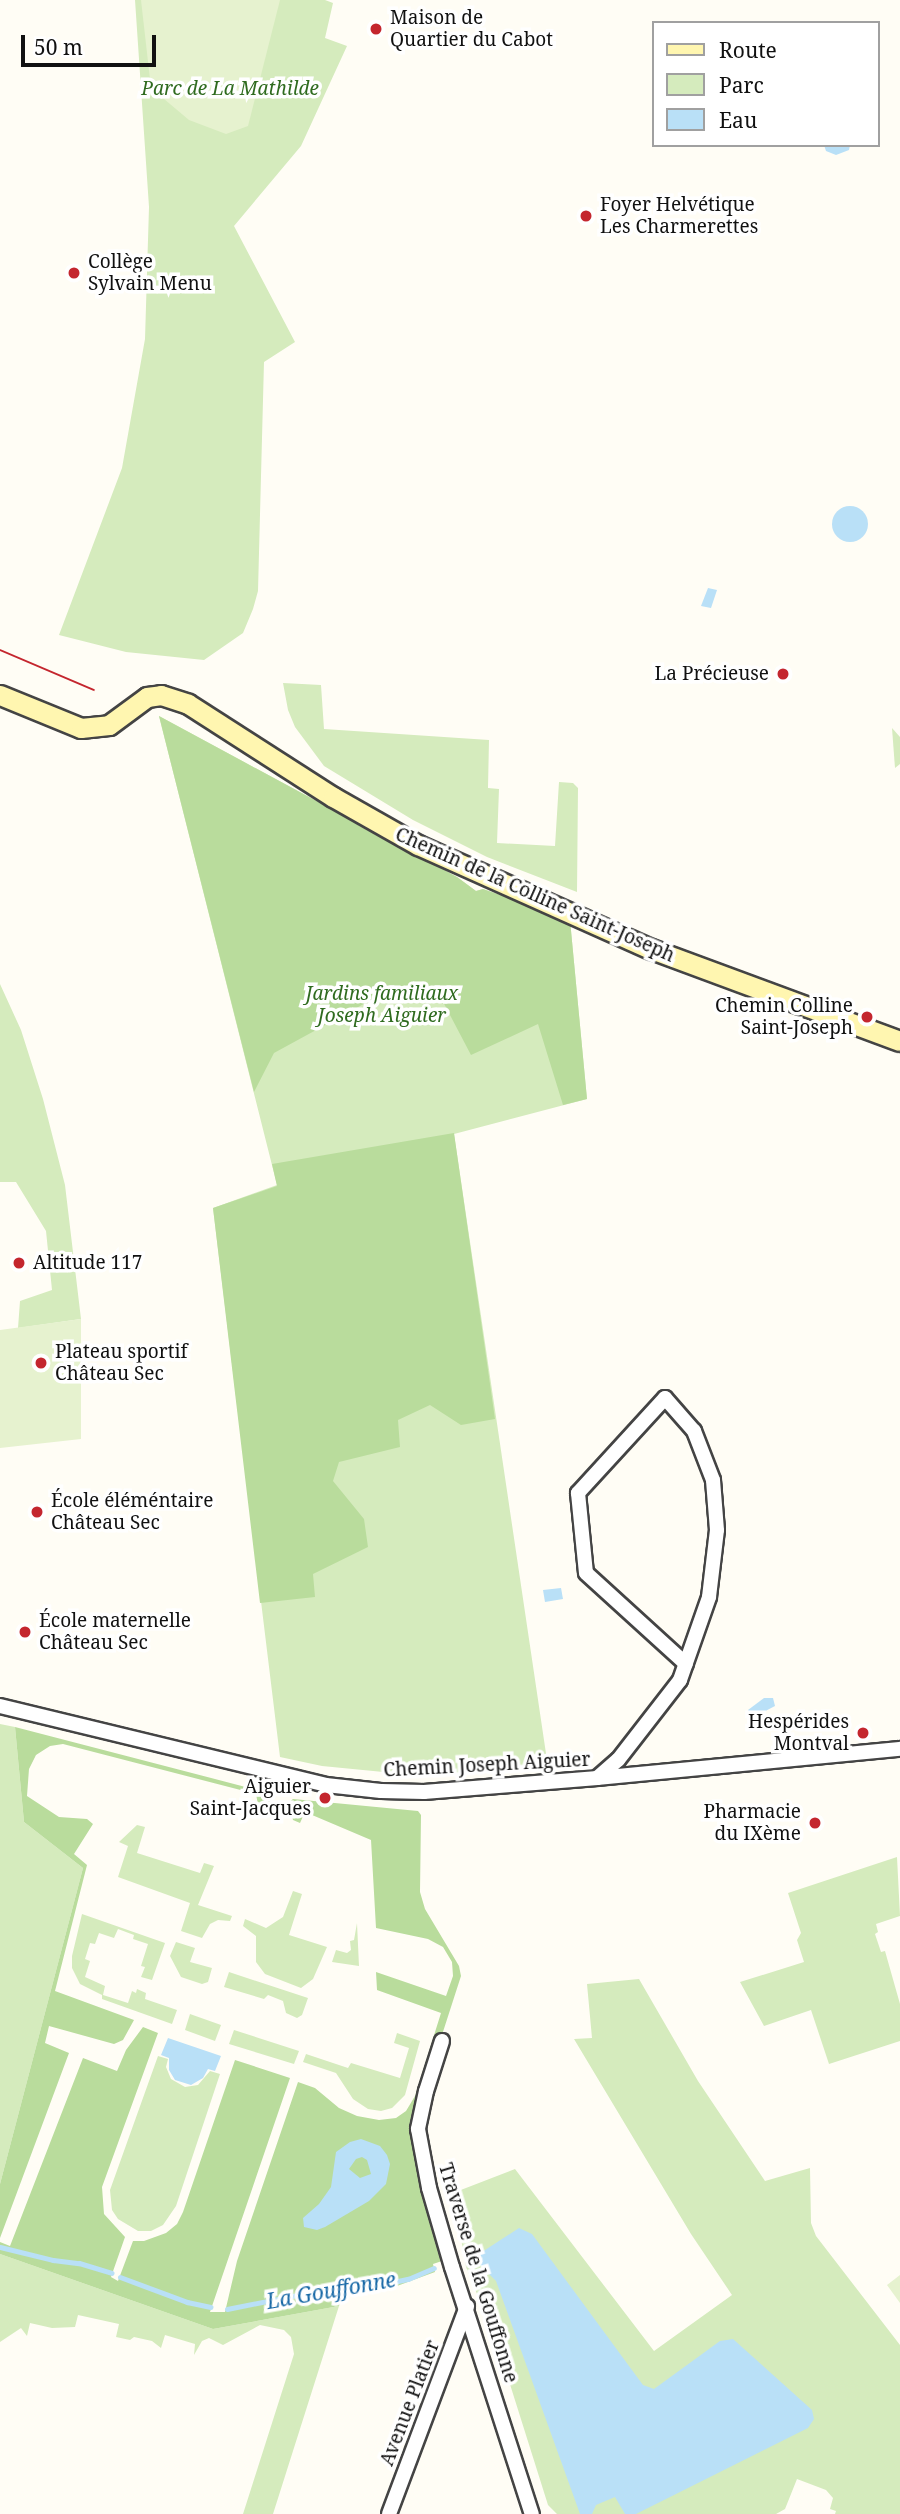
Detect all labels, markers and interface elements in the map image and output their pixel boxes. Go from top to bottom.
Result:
place label: Maison de Quartier du Cabot [390,7,553,51]
scale bar [24,21,159,65]
marker: Maison de Quartier du Cabot [368,21,384,37]
legend [652,21,879,147]
text: 50 m [34,33,83,61]
text: Route [719,36,777,64]
text: Parc [719,71,764,99]
park label: Parc de La Mathilde [141,78,319,100]
text: Eau [719,106,757,134]
place label: Foyer Helvétique Les Charmerettes [600,194,758,238]
marker: Foyer Helvétique Les Charmerettes [578,208,594,224]
place label: Collège Sylvain Menu [88,251,212,295]
marker: Collège Sylvain Menu [66,265,82,281]
place label: La Précieuse [655,663,769,685]
marker: La Précieuse [775,666,791,682]
street label: Chemin de la Colline Saint-Joseph [392,823,678,967]
park label: Jardins familiaux Joseph Aiguier [306,983,458,1027]
place label: Chemin Colline Saint-Joseph [715,995,853,1039]
marker: Chemin Colline Saint-Joseph [859,1009,875,1025]
place label: Altitude 117 [33,1252,142,1274]
marker: Altitude 117 [11,1255,27,1271]
place label: Plateau sportif Château Sec [55,1341,188,1385]
marker: Plateau sportif Château Sec [33,1355,49,1371]
place label: École éléméntaire Château Sec [51,1490,213,1534]
marker: École éléméntaire Château Sec [29,1504,45,1520]
place label: École maternelle Château Sec [39,1610,191,1654]
marker: École maternelle Château Sec [17,1624,33,1640]
place label: Hespérides Montval [748,1711,849,1755]
marker: Hespérides Montval [855,1725,871,1741]
street label: Chemin Joseph Aiguier [383,1748,591,1782]
place label: Aiguier Saint-Jacques [190,1776,311,1820]
marker: Aiguier Saint-Jacques [317,1790,333,1806]
place label: Pharmacie du IXème [704,1801,801,1845]
marker: Pharmacie du IXème [807,1815,823,1831]
street label: Traverse de la Gouffonne [434,2160,522,2386]
water label: La Gouffonne [264,2266,398,2314]
street label: Avenue Platier [376,2337,444,2469]

